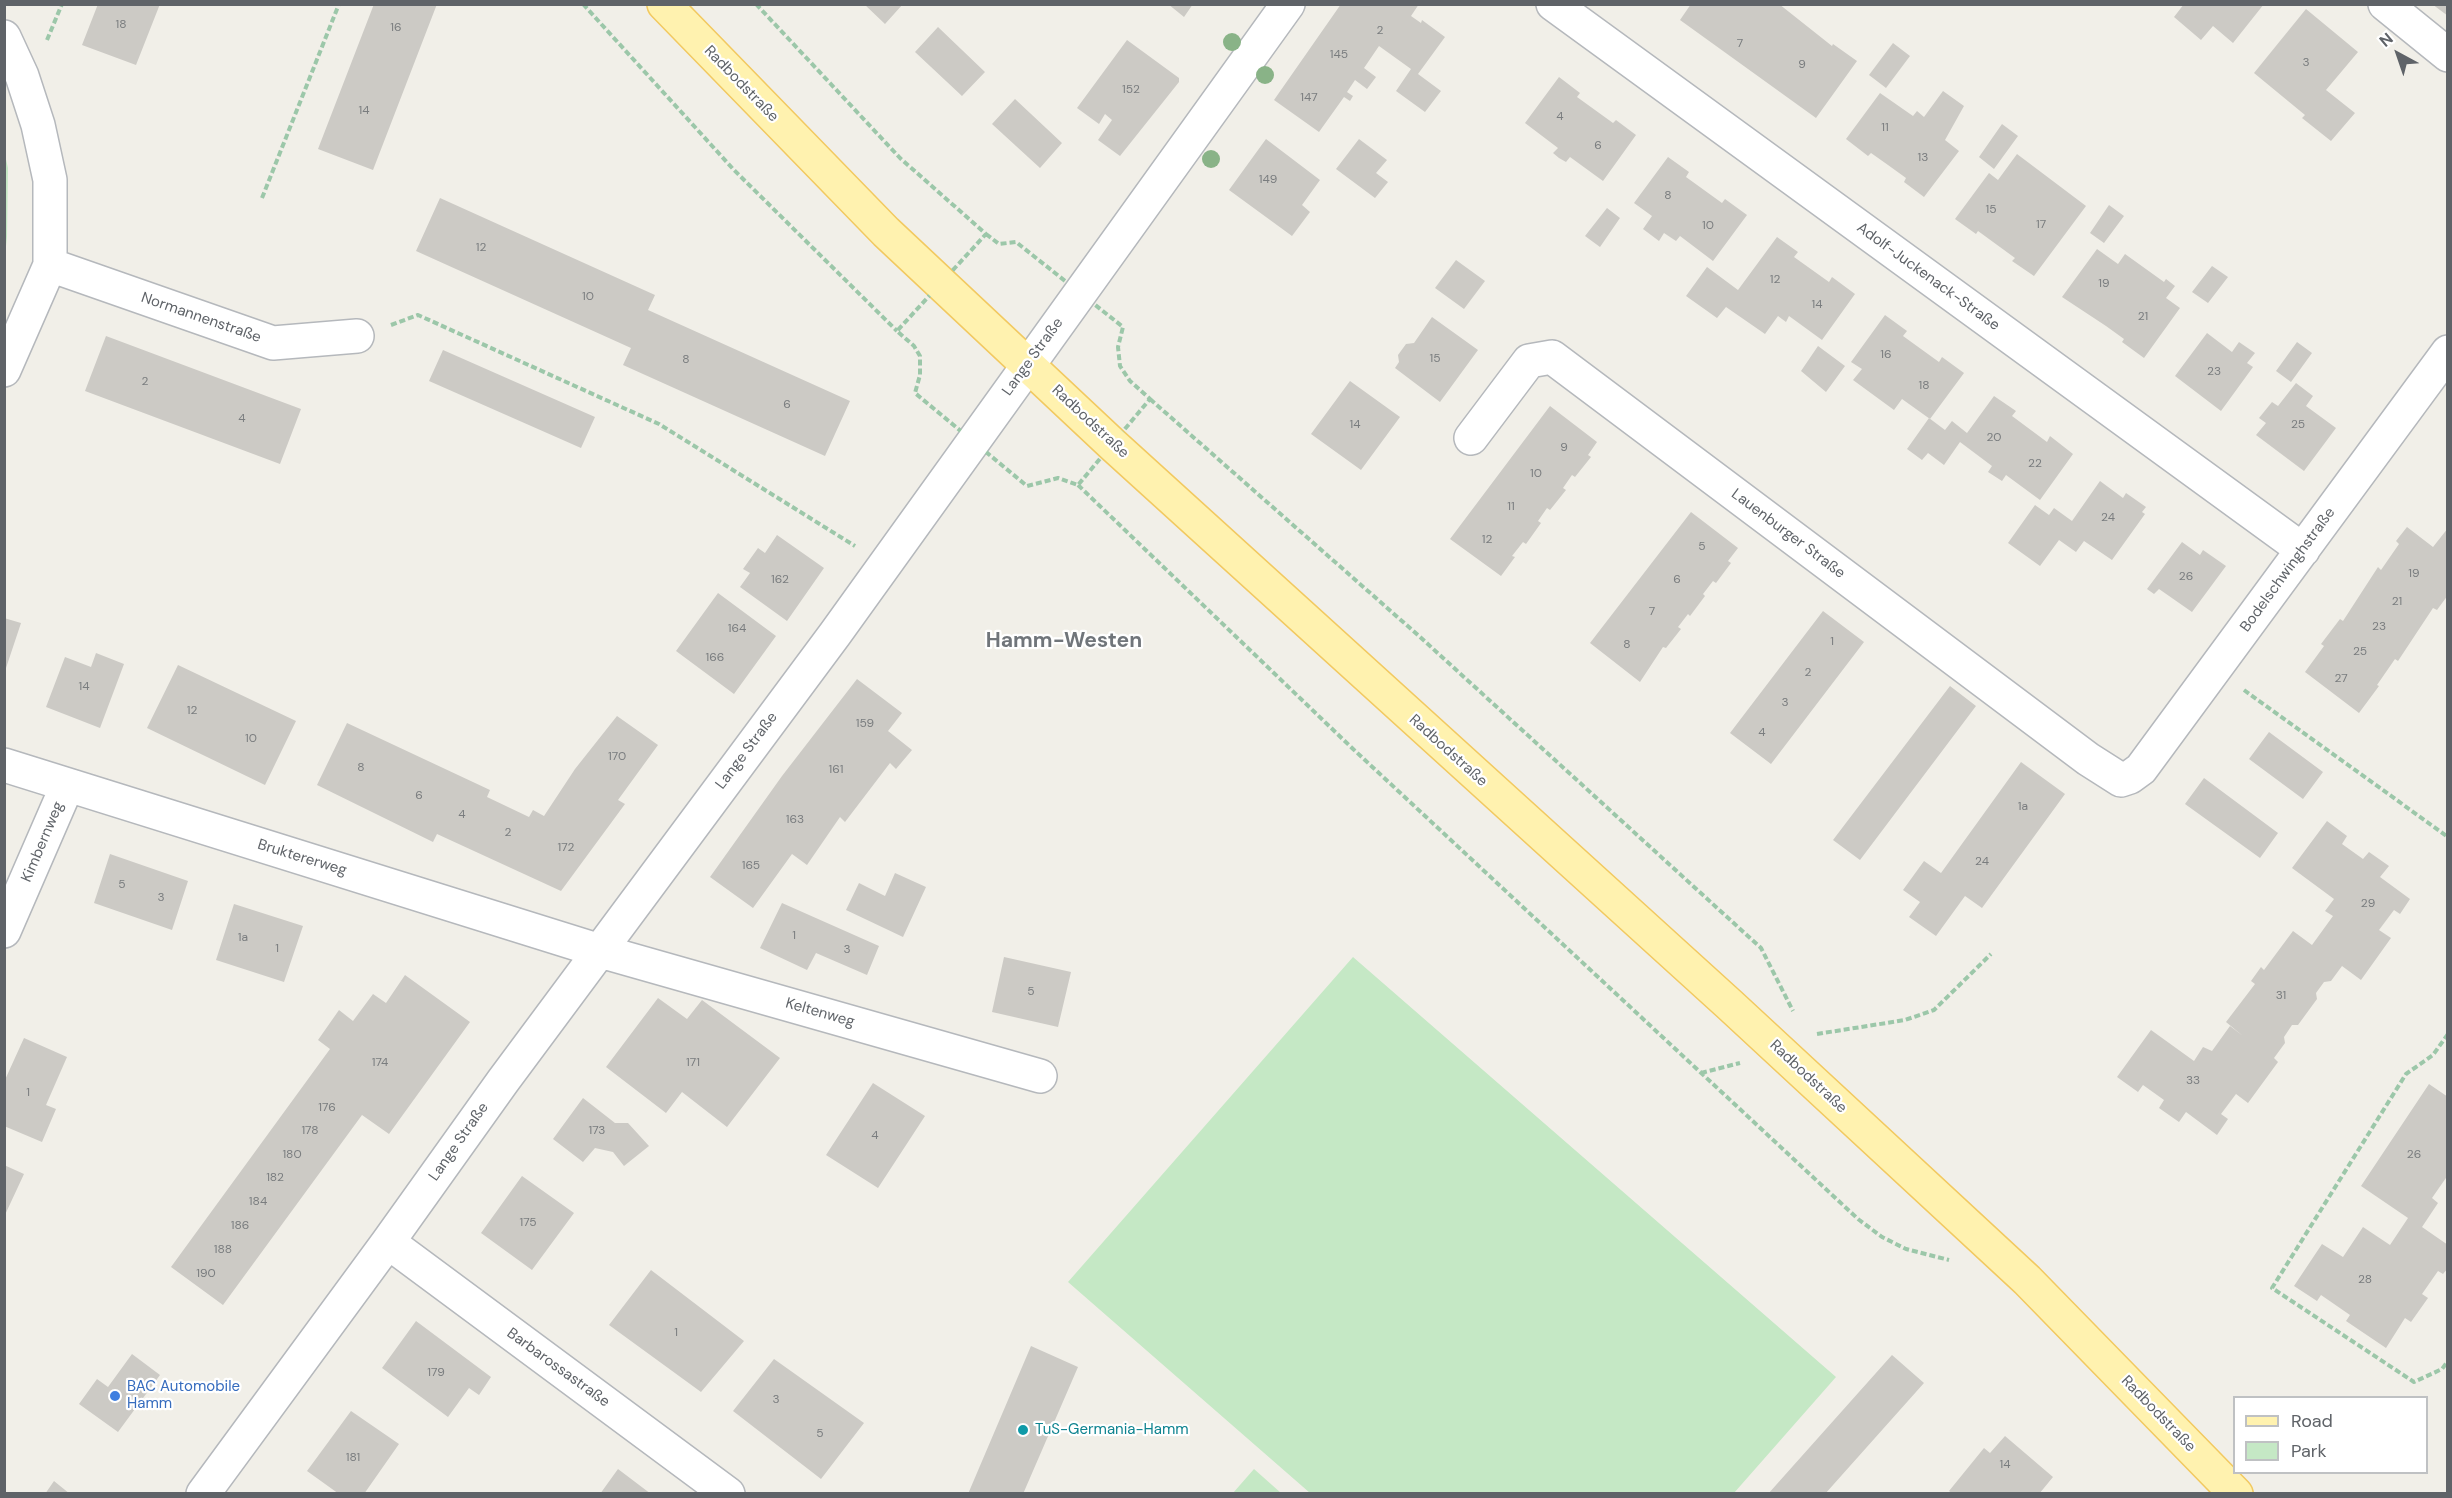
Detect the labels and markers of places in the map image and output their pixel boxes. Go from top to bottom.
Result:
place label: BAC Automobile Hamm [127,1378,240,1413]
marker: BAC Automobile Hamm [108,1389,122,1403]
place label: TuS-Germania-Hamm [1035,1421,1189,1439]
marker: TuS-Germania-Hamm [1016,1423,1030,1437]

